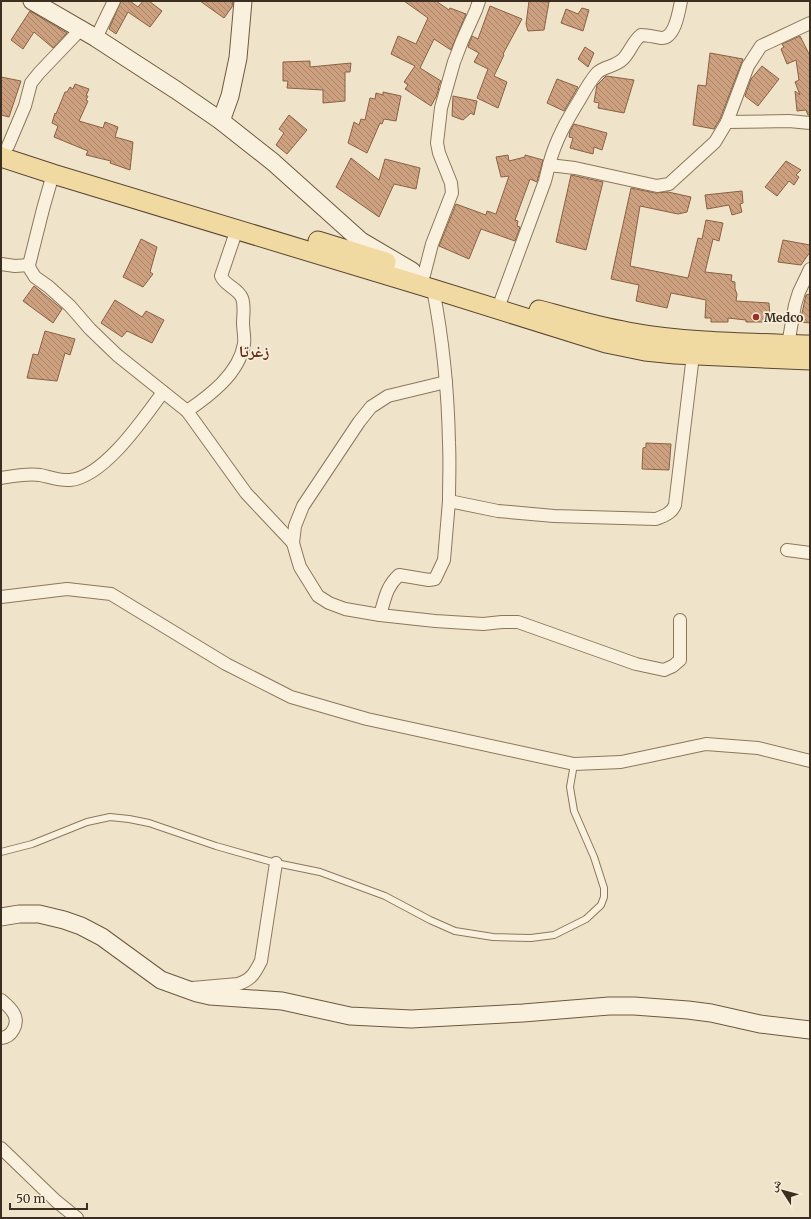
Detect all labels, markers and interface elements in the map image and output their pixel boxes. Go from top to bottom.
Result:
place label: Medco [764,310,803,325]
marker: Medco [751,312,761,322]
district label: زغرتا [239,341,269,361]
north arrow [763,1171,803,1211]
text: ش [766,1176,785,1195]
scale bar [10,1185,87,1211]
text: 50 m [16,1191,45,1206]

